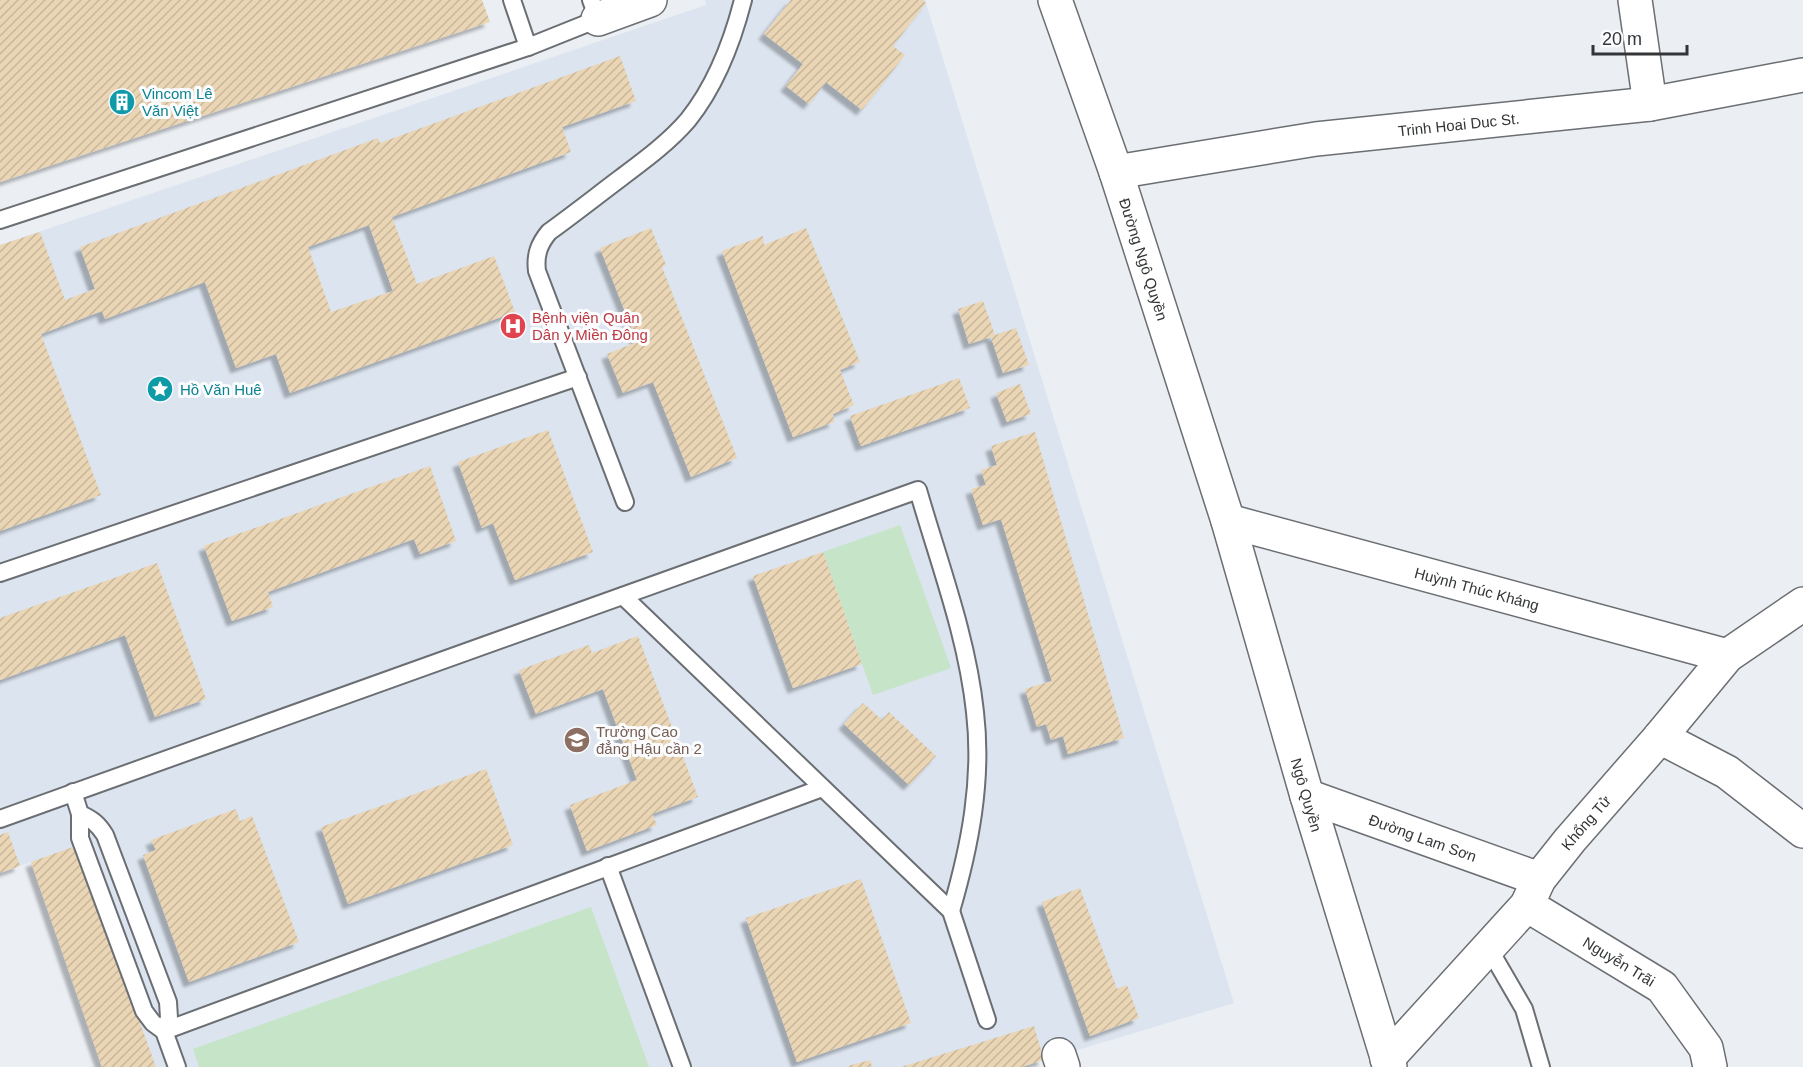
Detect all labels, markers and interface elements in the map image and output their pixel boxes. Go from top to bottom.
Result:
scale bar [1593,18,1688,56]
text: 20 m [1602,29,1642,49]
place label: Vincom Lê Văn Việt [142,85,213,119]
building icon: Vincom Lê Văn Việt [107,87,137,117]
street label: Trinh Hoai Duc St. [1397,109,1520,139]
street label: Đường Ngô Quyền [1116,196,1172,322]
place label: Bệnh viện Quân Dân y Miền Đông [532,309,648,343]
hospital icon: Bệnh viện Quân Dân y Miền Đông [498,311,528,341]
place icon: Hồ Văn Huê [145,374,175,404]
place label: Hồ Văn Huê [180,381,262,398]
street label: Huỳnh Thúc Kháng [1413,563,1541,613]
place label: Trường Cao đẳng Hậu cần 2 [596,723,702,757]
school or university icon: Trường Cao đẳng Hậu cần 2 [562,725,592,755]
street label: Ngô Quyền [1288,756,1326,834]
street label: Khổng Tử [1557,792,1614,853]
street label: Đường Lam Sơn [1367,810,1479,864]
street label: Nguyễn Trãi [1580,933,1658,989]

